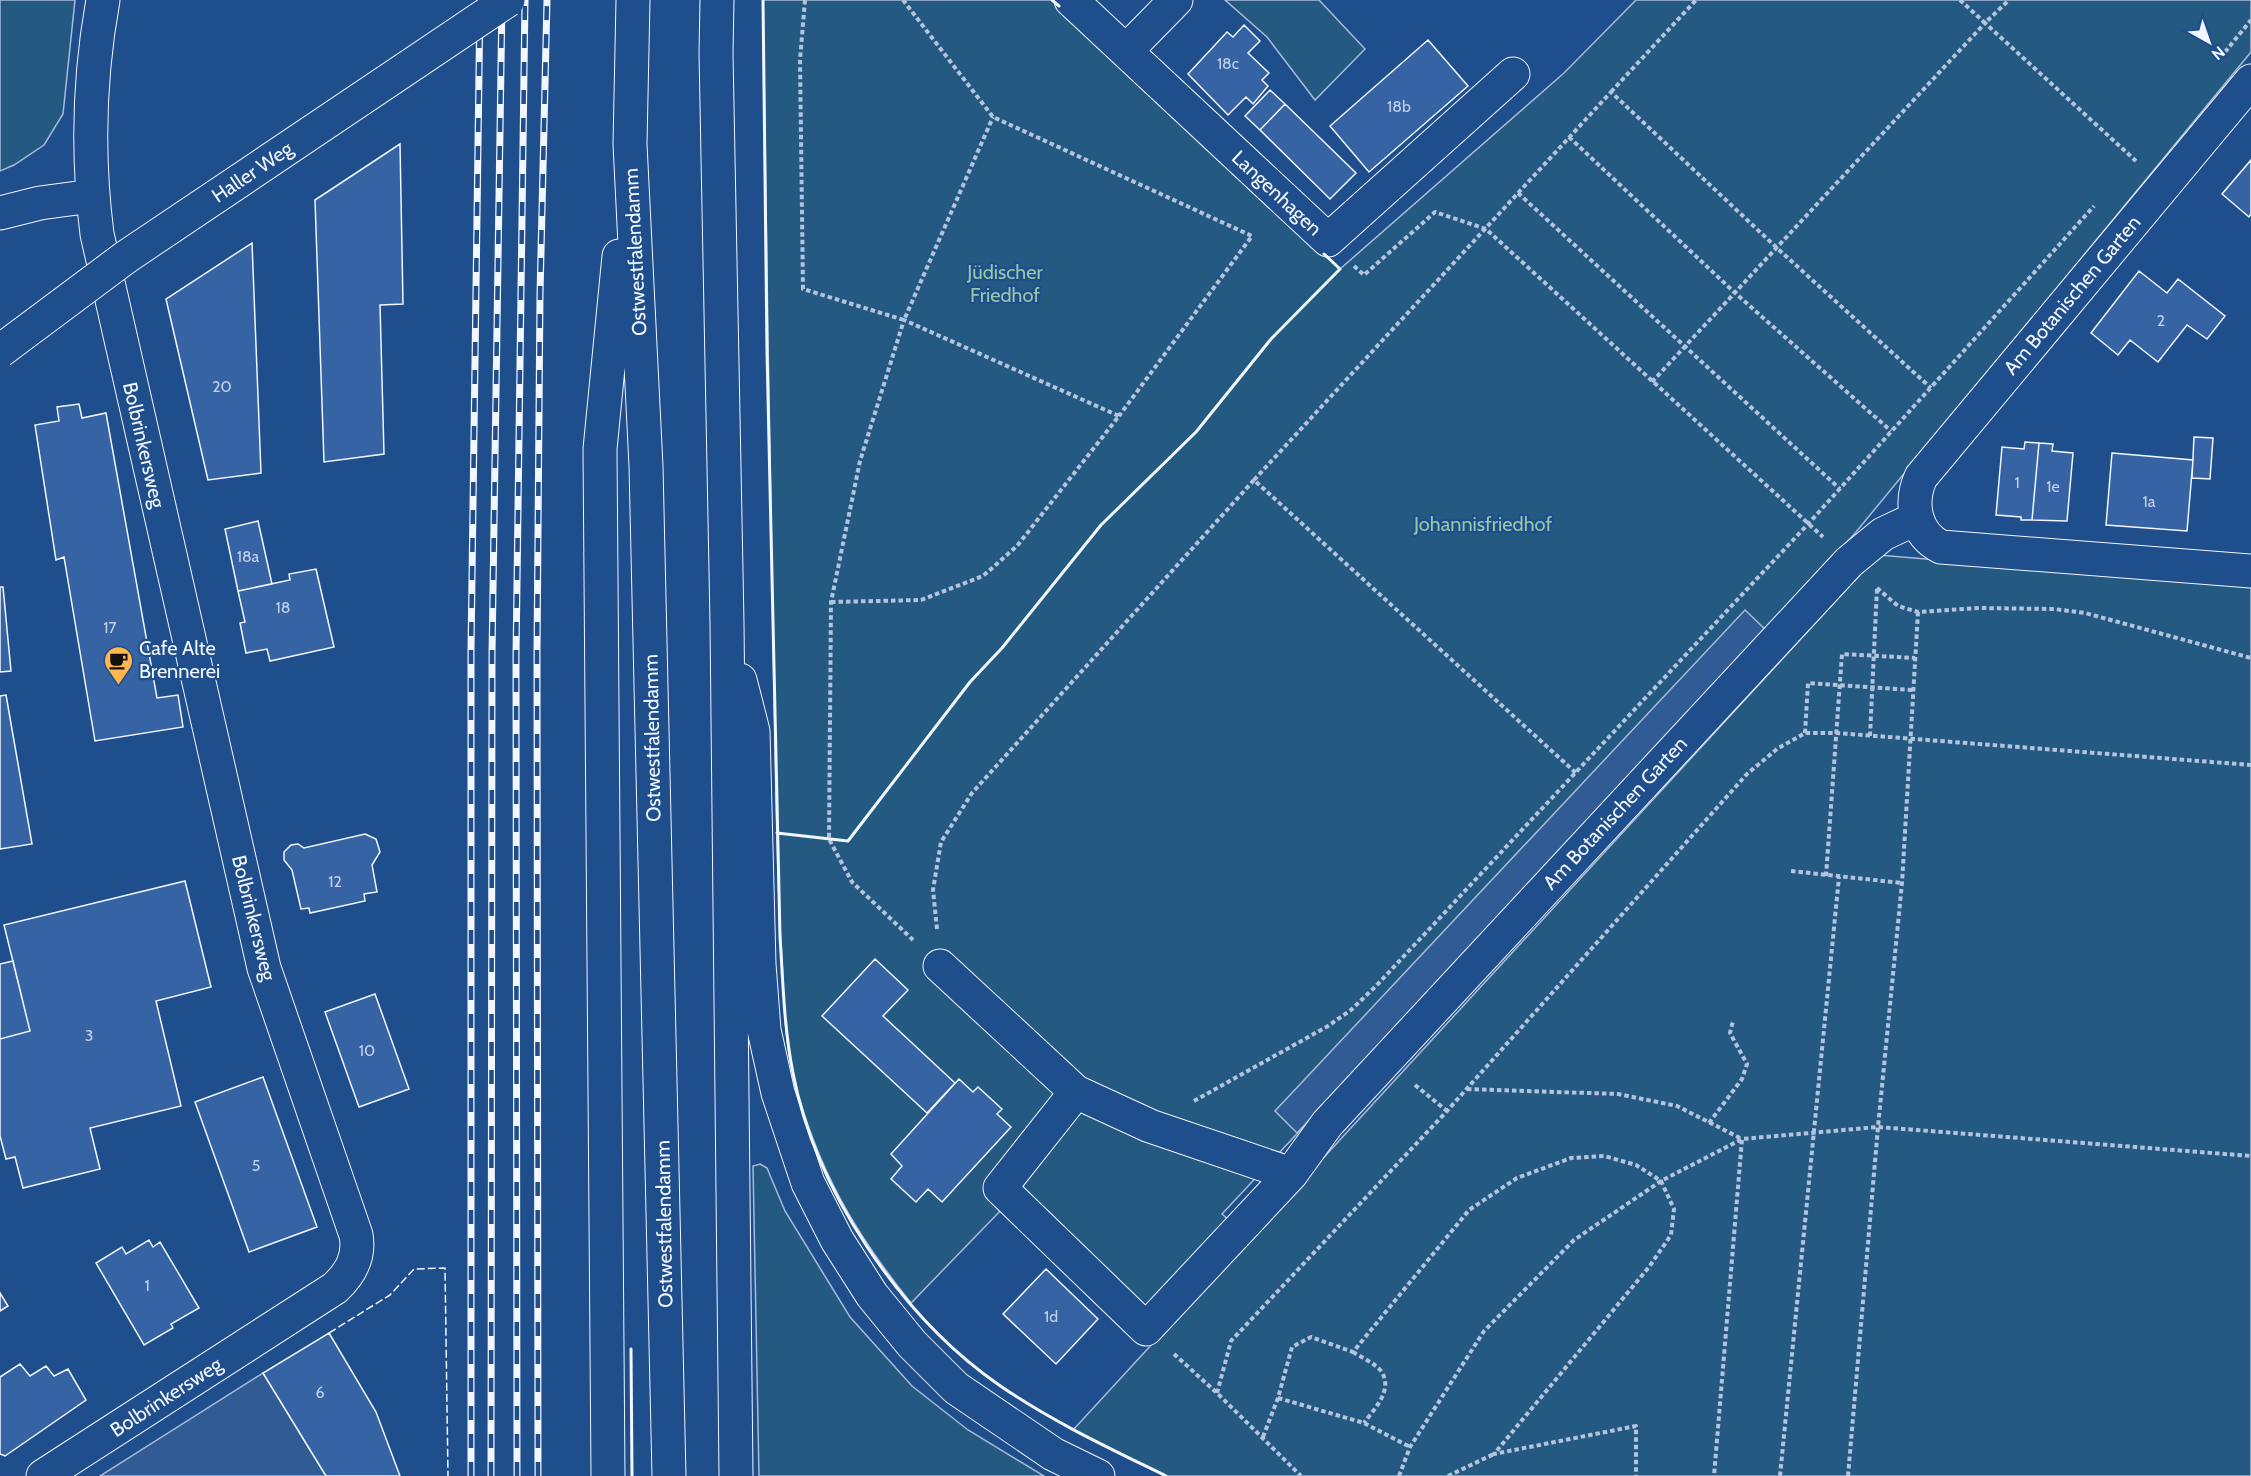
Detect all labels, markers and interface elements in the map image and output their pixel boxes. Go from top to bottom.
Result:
north arrow [2179,12,2239,72]
text: N [2208,42,2229,64]
house number: 18c [1217,54,1239,73]
house number: 18b [1387,97,1411,116]
street label: Haller Weg [207,136,298,208]
street label: Langenhagen [1227,145,1327,241]
street label: Ostwestfalendamm [619,168,651,336]
street label: Am Botanischen Garten [1998,210,2146,380]
park label: Jüdischer Friedhof [966,260,1043,307]
house number: 2 [2157,311,2165,330]
house number: 20 [212,377,232,396]
street label: Bolbrinkersweg [118,380,170,511]
house number: 1 [2014,473,2020,492]
house number: 1e [2046,477,2060,496]
house number: 1a [2143,492,2156,511]
park label: Johannisfriedhof [1413,512,1552,536]
house number: 18a [237,547,260,566]
house number: 18 [276,598,290,617]
house number: 17 [103,618,117,637]
place label: Cafe Alte Brennerei [139,636,220,683]
cafe icon: Cafe Alte Brennerei [102,644,134,686]
street label: Ostwestfalendamm [639,654,665,822]
street label: Am Botanischen Garten [1538,732,1692,894]
street label: Bolbrinkersweg [227,853,281,984]
house number: 12 [328,872,342,891]
house number: 3 [85,1026,93,1045]
house number: 10 [359,1041,375,1060]
street label: Ostwestfalendamm [651,1140,677,1308]
house number: 5 [252,1156,260,1175]
house number: 1 [144,1276,150,1295]
house number: 1d [1044,1307,1058,1326]
street label: Bolbrinkersweg [106,1351,227,1442]
house number: 6 [315,1383,325,1402]

